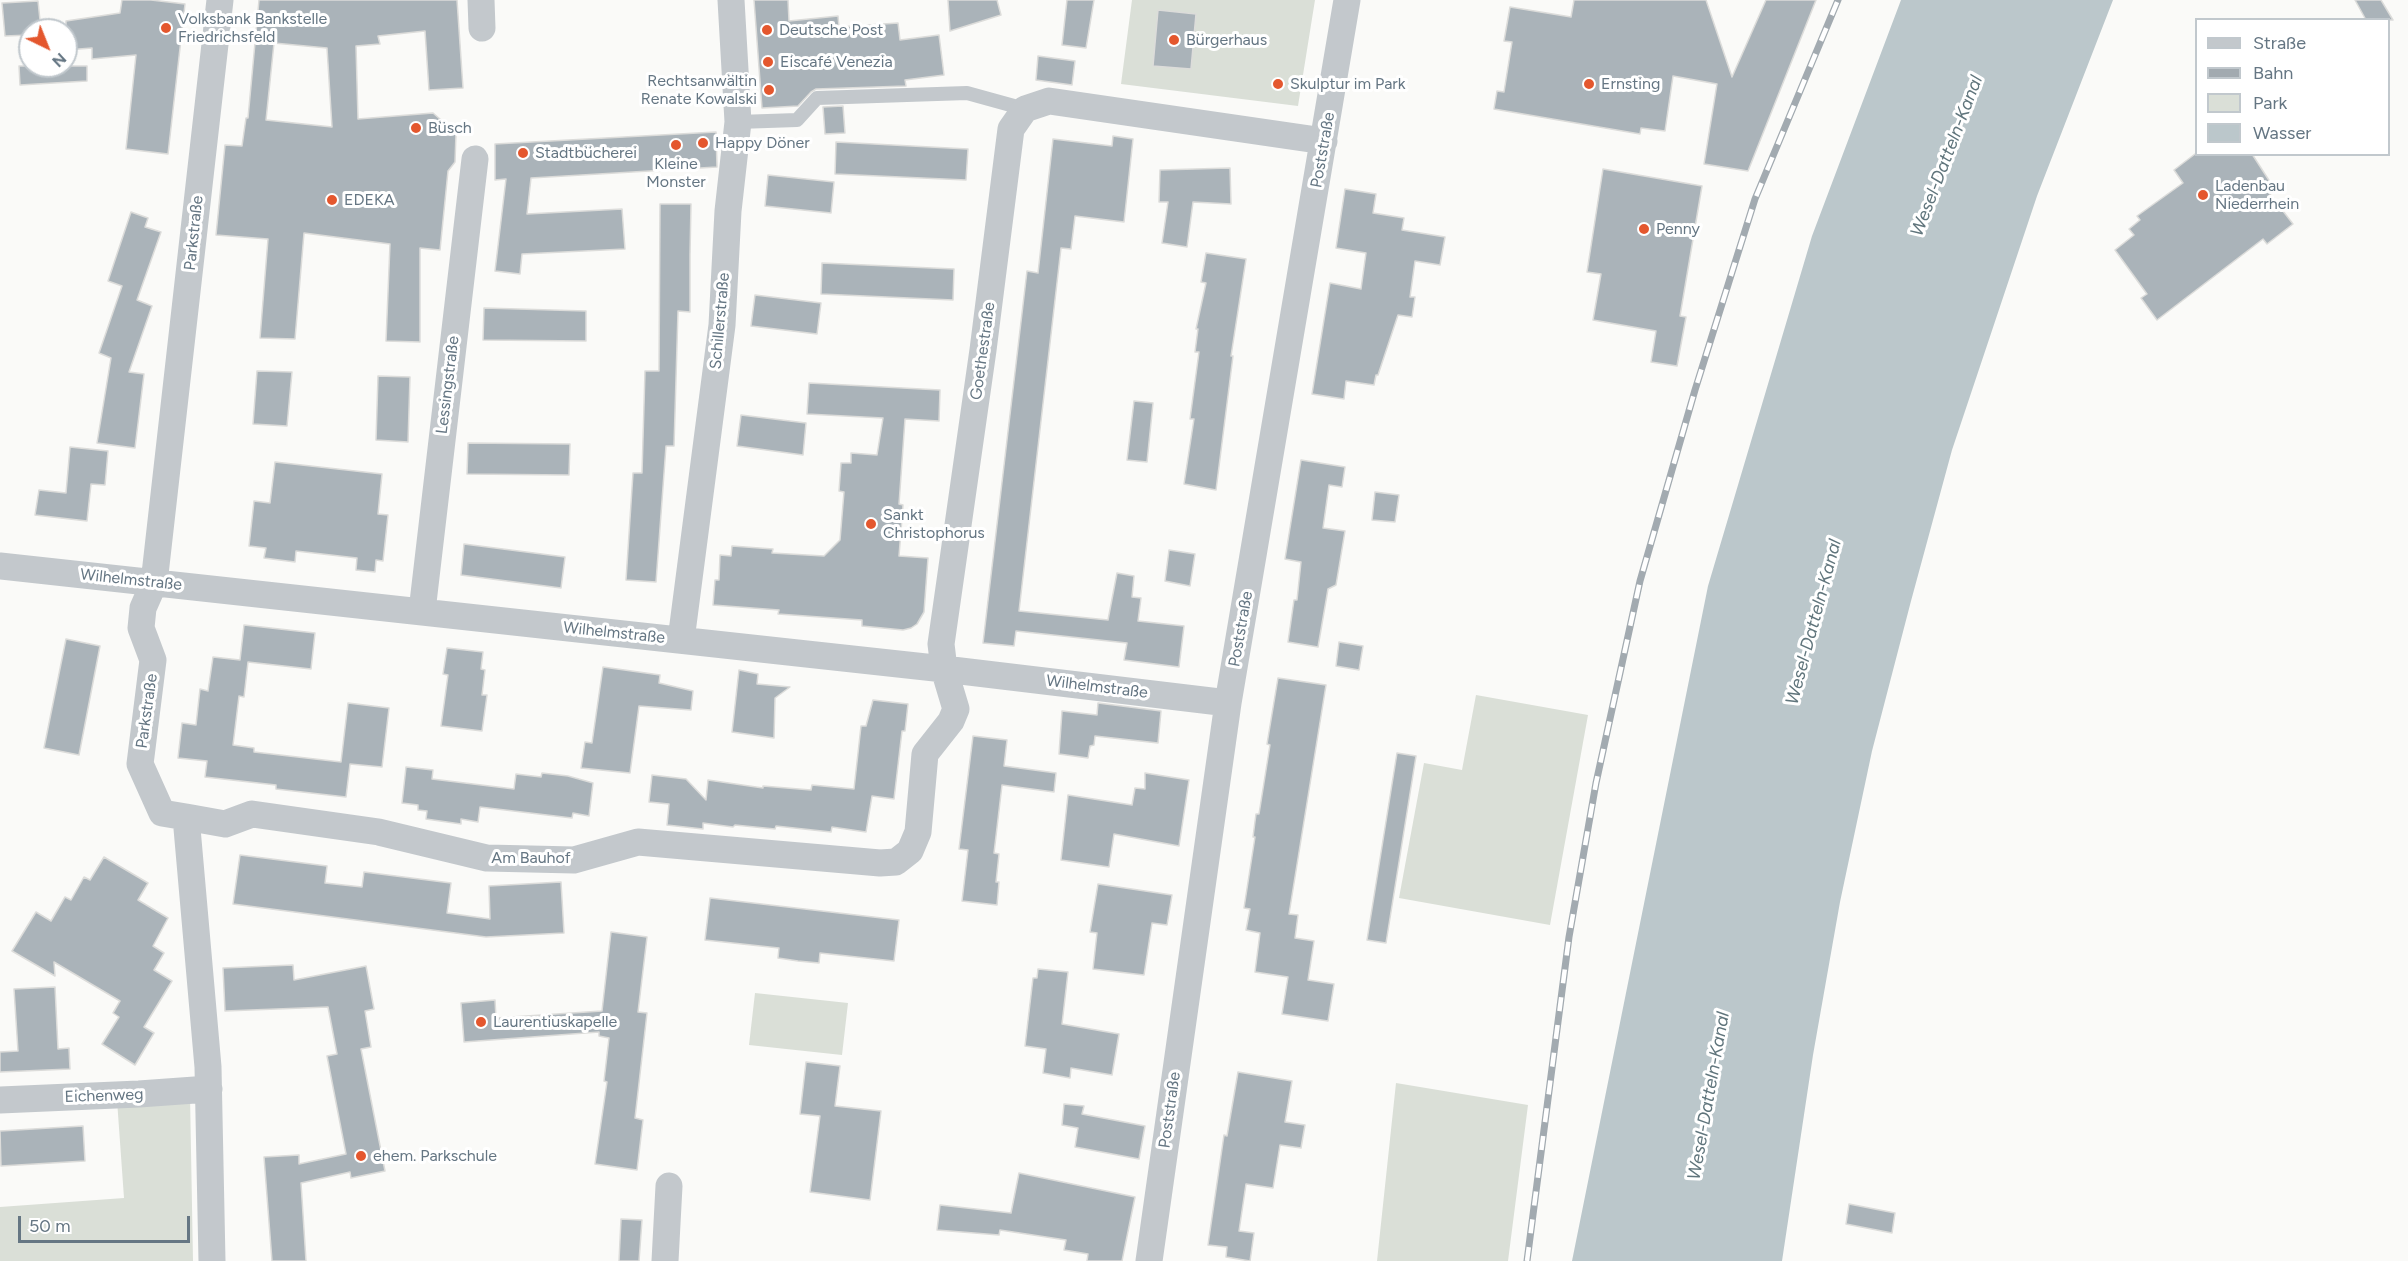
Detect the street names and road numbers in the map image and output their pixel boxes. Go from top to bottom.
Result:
street label: Poststraße [1307,111,1339,189]
street label: Parkstraße [181,195,207,271]
street label: Schillerstraße [706,272,734,370]
street label: Goethestraße [967,301,999,401]
street label: Lessingstraße [432,335,464,435]
street label: Wilhelmstraße [79,565,183,595]
street label: Poststraße [1225,590,1257,668]
street label: Wilhelmstraße [562,618,666,648]
street label: Wilhelmstraße [1045,671,1149,703]
street label: Parkstraße [132,672,162,750]
street label: Am Bauhof [491,848,571,868]
street label: Poststraße [1155,1071,1185,1149]
street label: Eichenweg [64,1085,144,1107]

